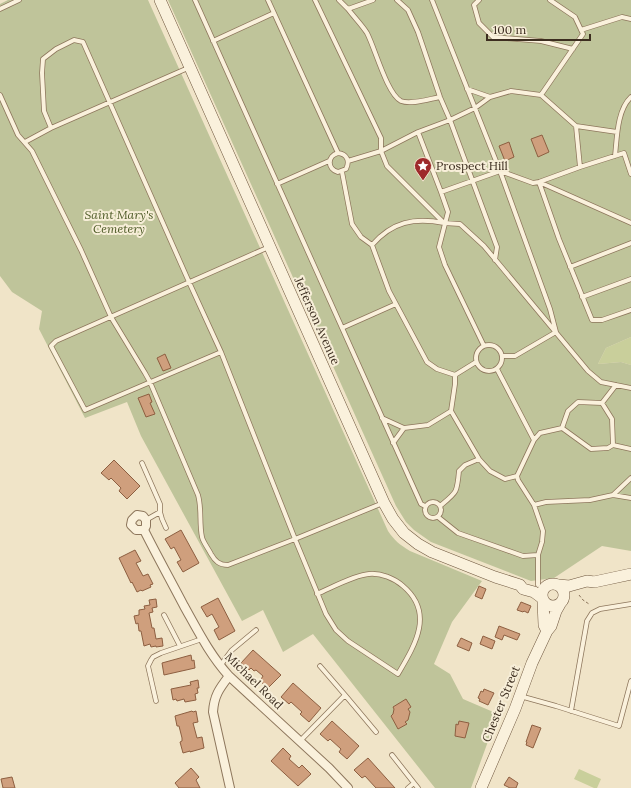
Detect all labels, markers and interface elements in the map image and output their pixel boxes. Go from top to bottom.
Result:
scale bar [487,16,590,42]
text: 100 m [493,22,526,37]
place icon: Prospect Hill [413,156,433,181]
place label: Prospect Hill [436,158,508,173]
park label: Saint Mary's Cemetery [85,207,153,236]
street label: Jefferson Avenue [291,274,344,367]
street label: Michael Road [222,649,287,712]
street label: Chester Street [478,663,523,744]

